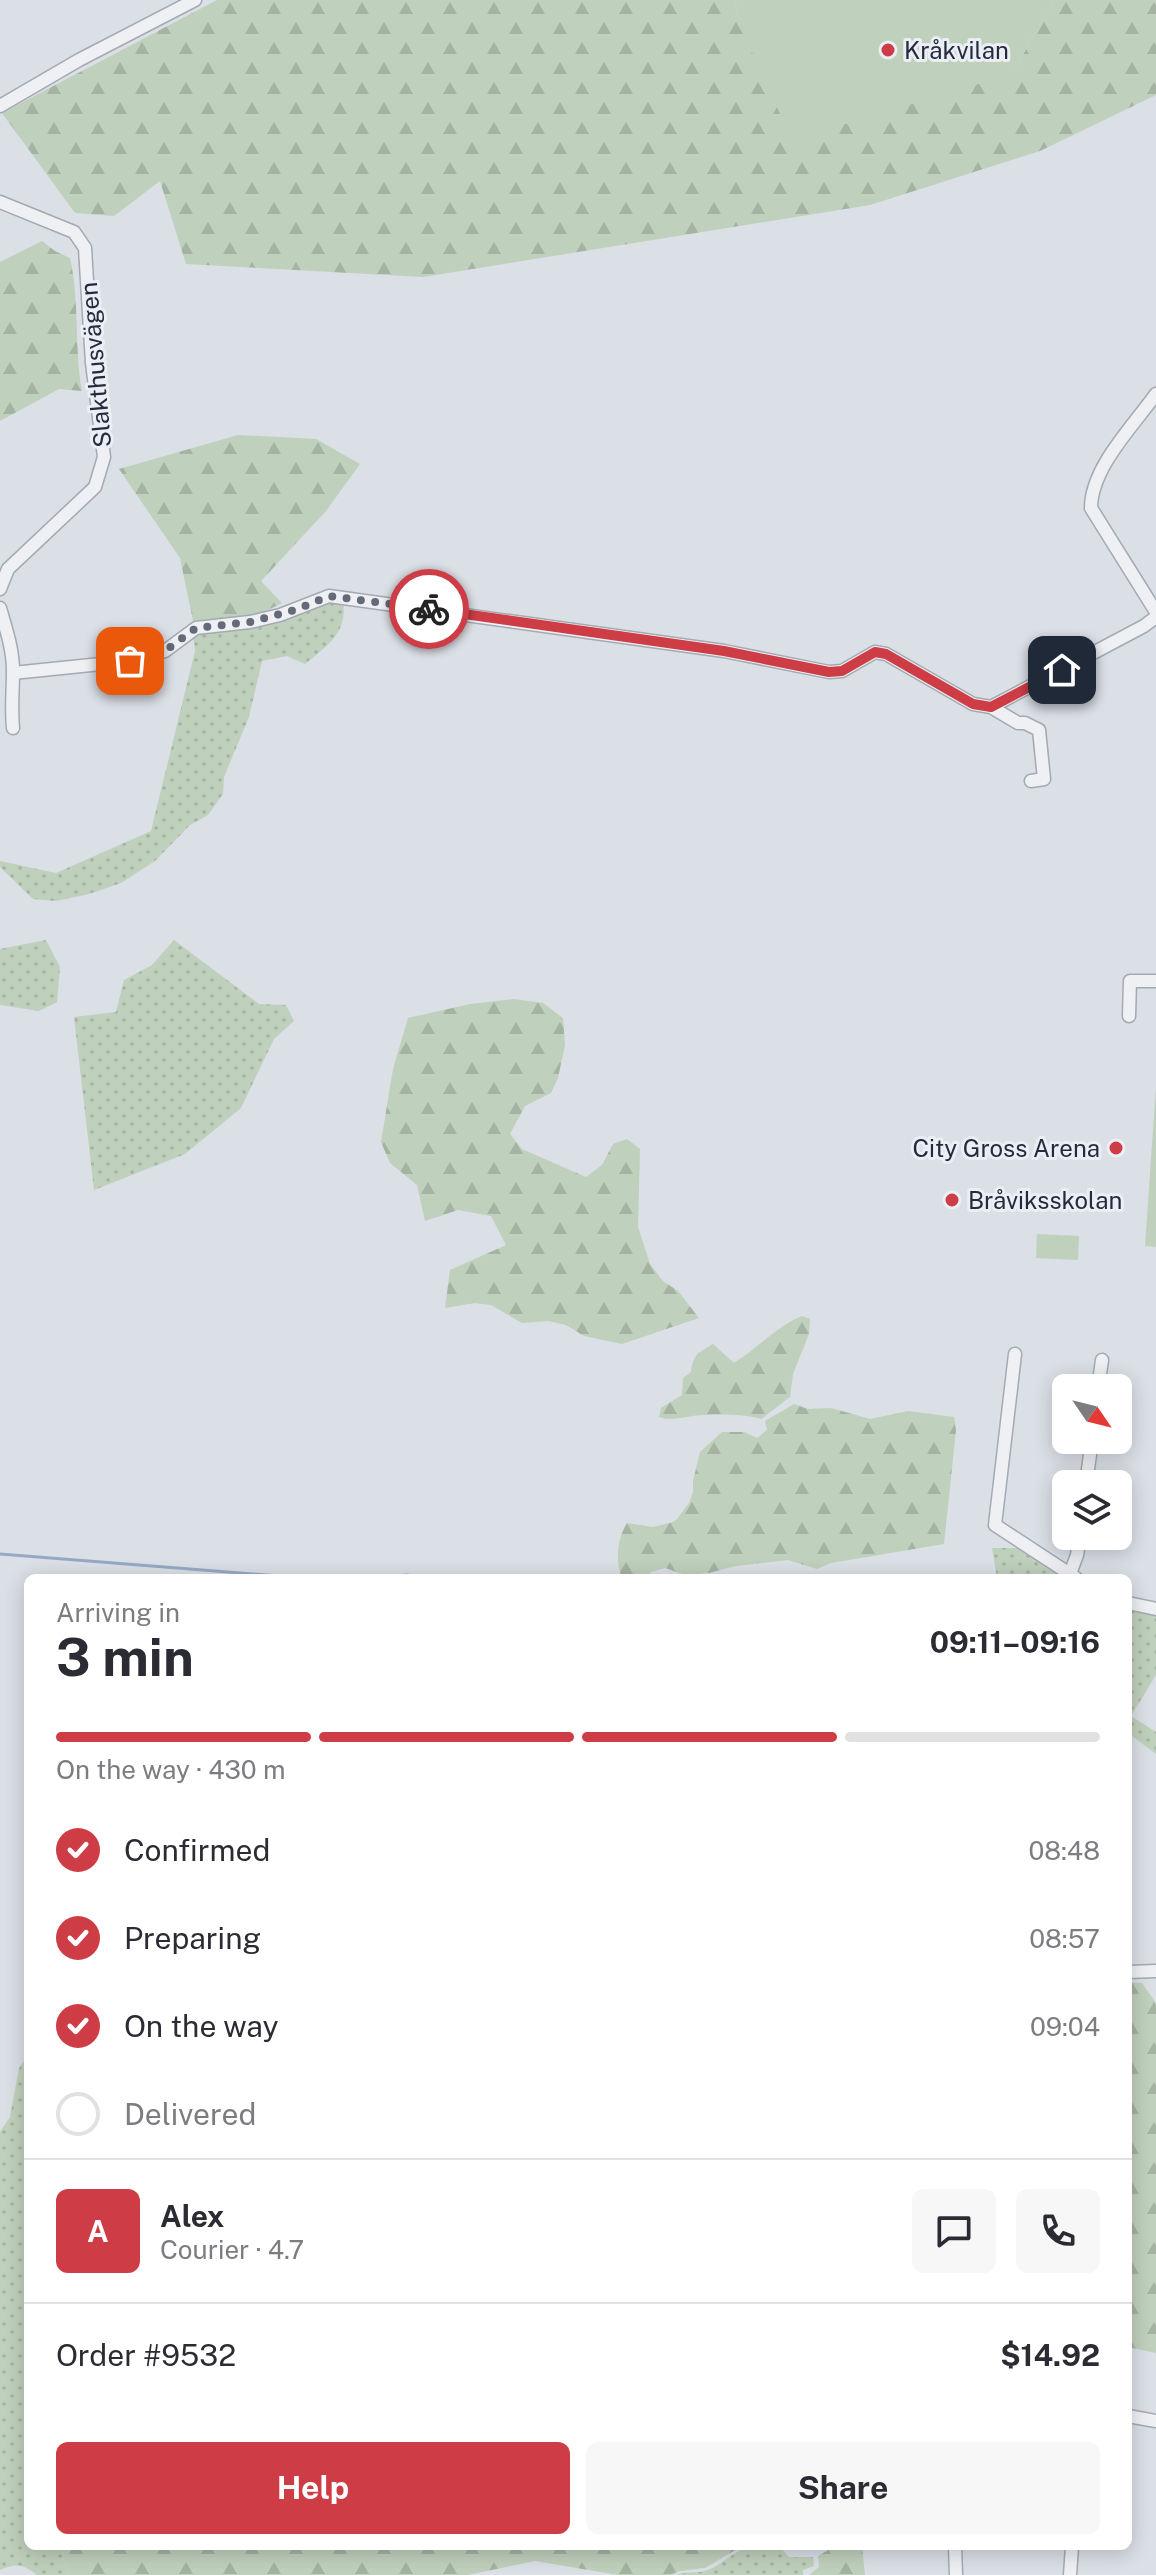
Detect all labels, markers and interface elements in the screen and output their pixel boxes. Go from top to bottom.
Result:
place label: Kråkvilan [904,36,1009,64]
marker: Kråkvilan [879,41,897,59]
street label: Slakthusvägen [74,281,116,449]
courier [389,569,469,649]
icon: bike [407,587,451,631]
pin [96,627,164,695]
pin [1028,636,1096,704]
icon: bag [108,639,152,683]
icon: home [1040,648,1084,692]
place label: City Gross Arena [912,1134,1100,1162]
marker: City Gross Arena [1107,1139,1125,1157]
place label: Bråviksskolan [968,1186,1122,1214]
marker: Bråviksskolan [943,1191,961,1209]
north arrow [1052,1374,1132,1454]
map controls [1052,1374,1132,1550]
button: layers [1052,1470,1132,1550]
text: Arriving in [56,1597,180,1628]
text: 09:11–09:16 [930,1624,1100,1660]
text: 3 min [56,1627,194,1688]
text: On the way · 430 m [56,1754,285,1785]
icon: check [56,1828,100,1872]
text: Confirmed [124,1832,270,1868]
text: 08:48 [1029,1835,1100,1866]
icon: check [56,1916,100,1960]
text: Preparing [124,1920,261,1956]
text: 08:57 [1029,1923,1100,1954]
icon: check [56,2004,100,2048]
text: On the way [124,2008,278,2044]
text: 09:04 [1030,2011,1100,2042]
text: Delivered [124,2096,256,2132]
button: chat [912,2189,996,2273]
button: phone [1016,2189,1100,2273]
text: Alex [160,2198,224,2234]
text: A [87,2213,109,2249]
text: Courier · 4.7 [160,2234,304,2265]
text: Order #9532 [56,2337,236,2373]
text: $14.92 [1000,2337,1100,2373]
button: Help [56,2442,570,2534]
button: Share [586,2442,1100,2534]

